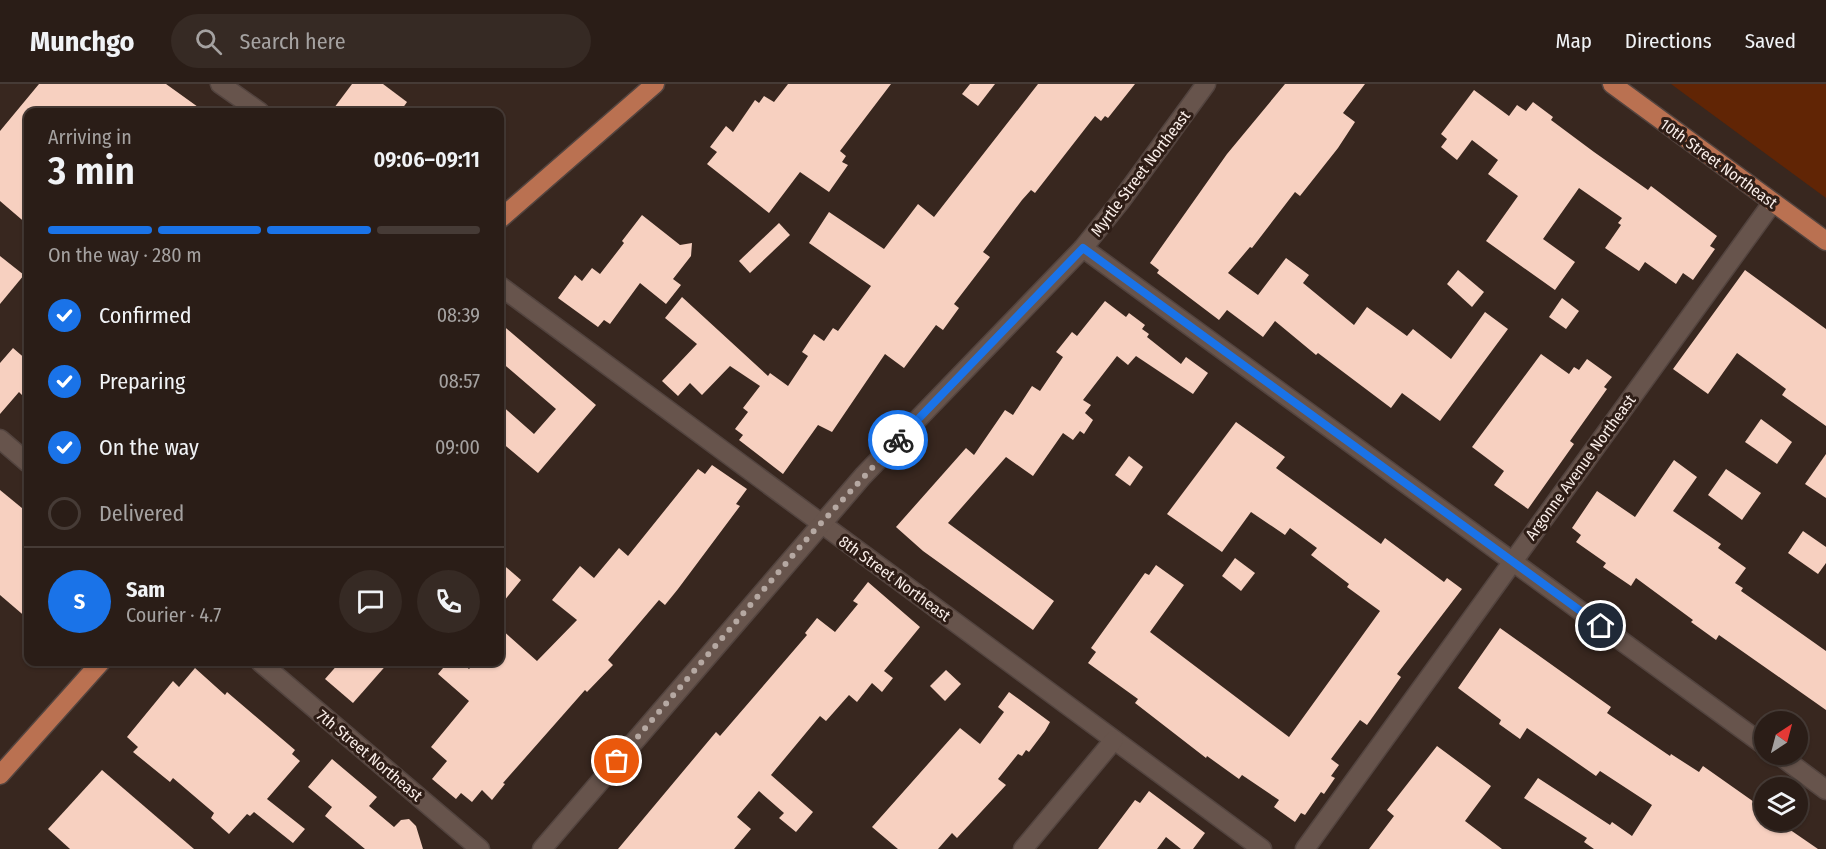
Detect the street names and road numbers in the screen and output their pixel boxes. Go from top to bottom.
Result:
street label: Myrtle Street Northeast [1087,106,1194,240]
street label: 10th Street Northeast [1656,115,1782,213]
street label: Argonne Avenue Northeast [1521,390,1640,544]
street label: 8th Street Northeast [835,531,955,626]
street label: 7th Street Northeast [313,706,427,806]

